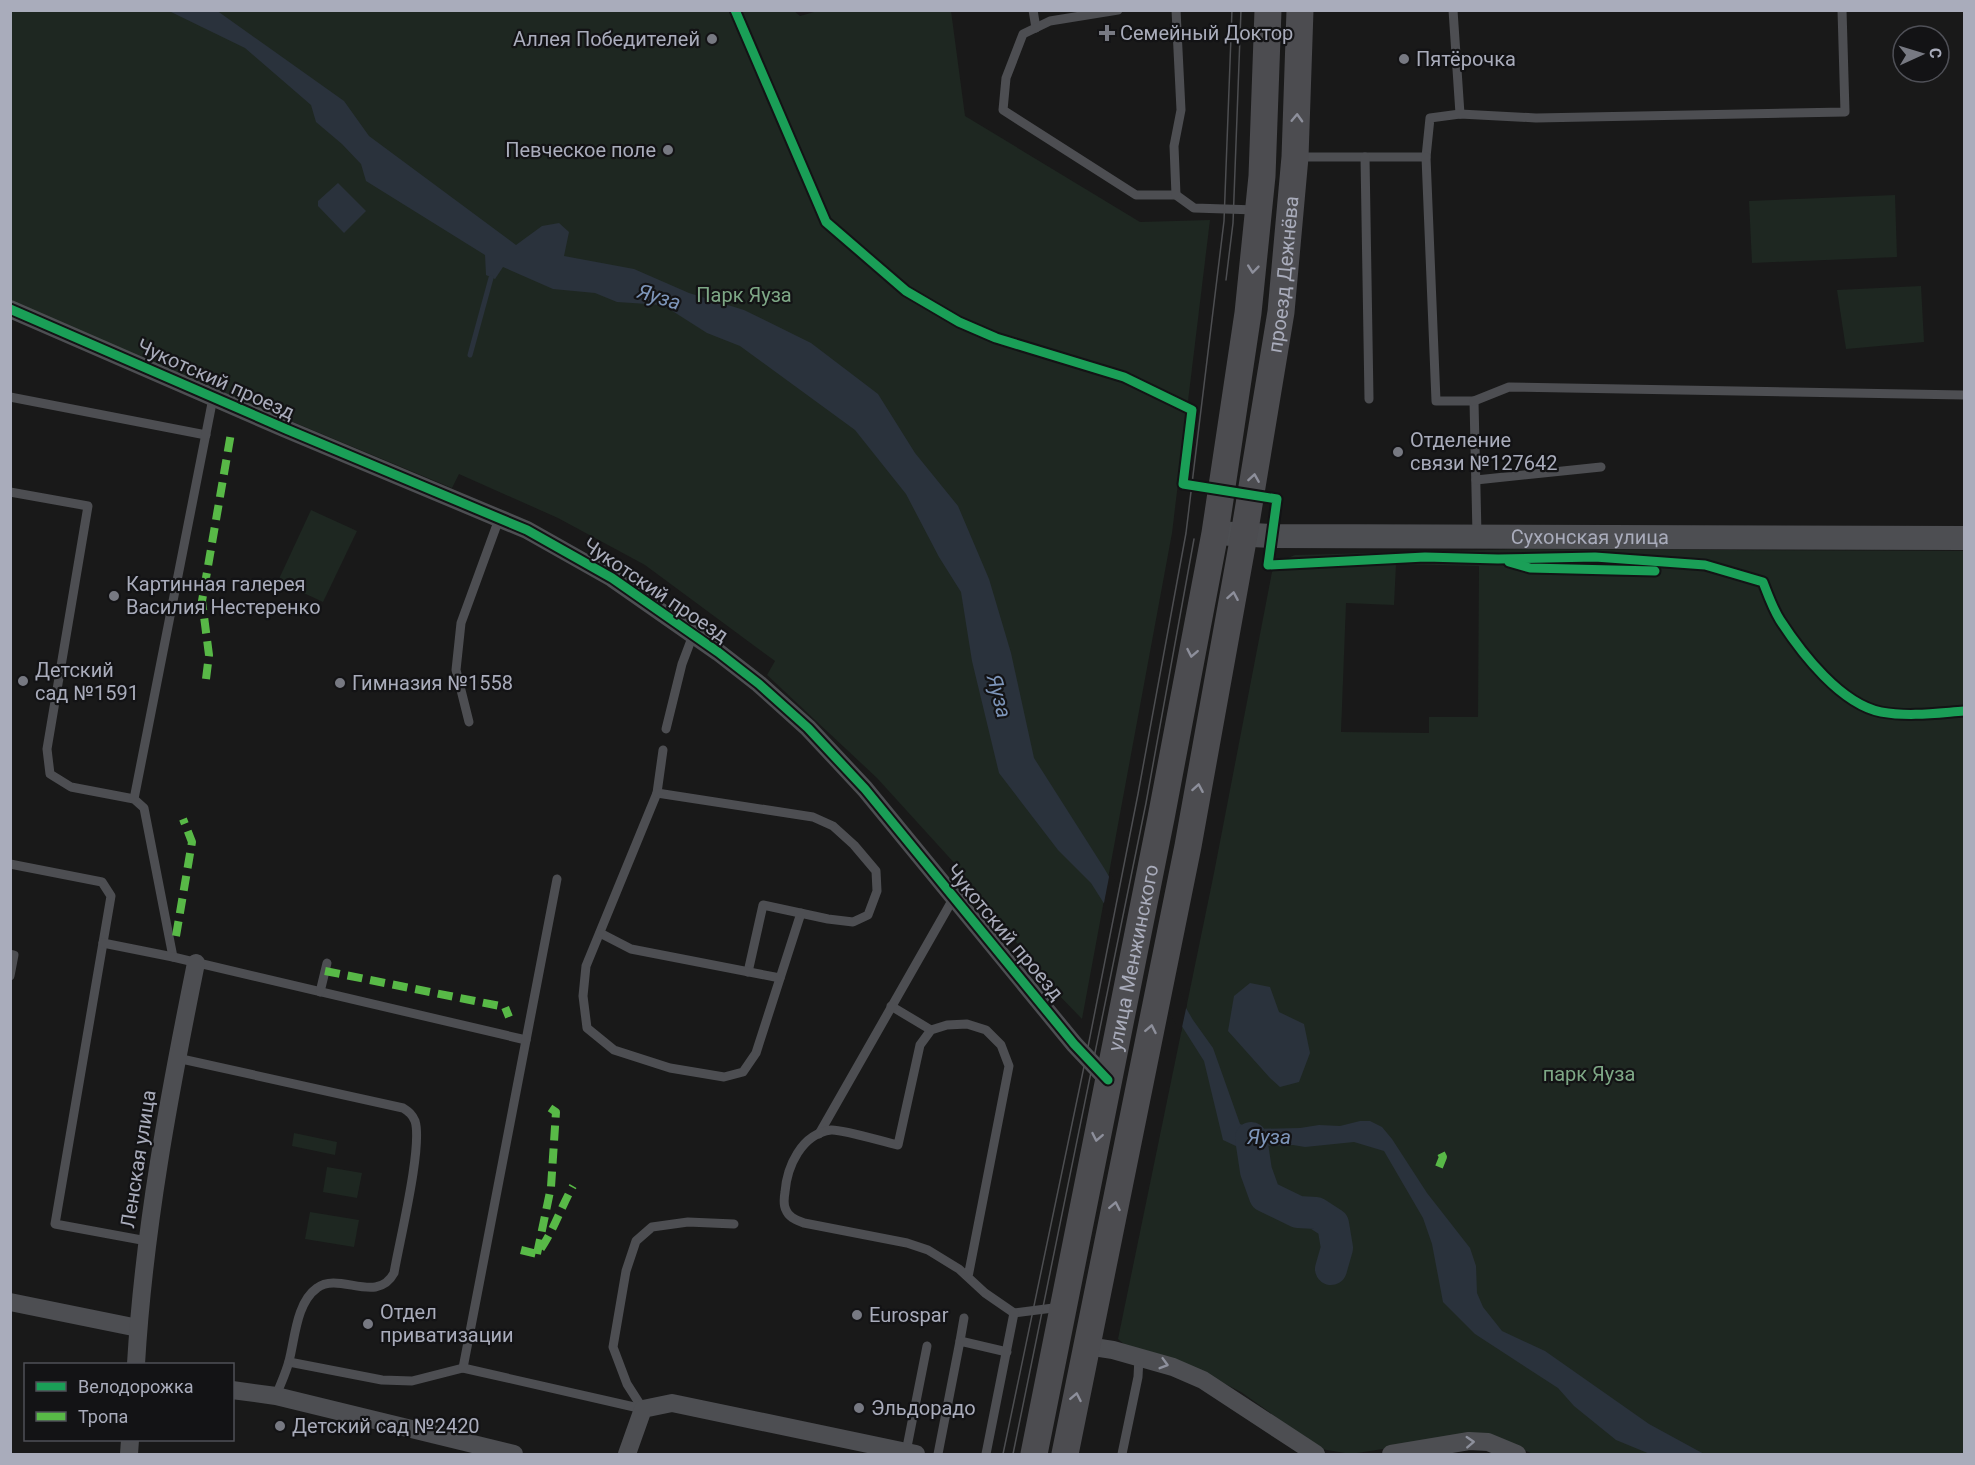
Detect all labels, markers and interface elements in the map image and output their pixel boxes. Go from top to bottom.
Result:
place label: Семейный Доктор [1120,21,1293,45]
marker: Семейный Доктор [1098,24,1116,42]
north arrow [1891,24,1951,84]
place label: Аллея Победителей [513,27,700,51]
marker: Аллея Победителей [705,32,719,46]
place label: Пятёрочка [1416,47,1516,71]
text: С [1926,47,1945,59]
marker: Пятёрочка [1397,52,1411,66]
one-way arrow [1290,113,1303,122]
place label: Певческое поле [505,138,656,162]
marker: Певческое поле [661,143,675,157]
street label: проезд Дежнёва [1262,195,1303,355]
one-way arrow [1247,264,1260,273]
water label: Яуза [633,279,684,315]
park label: Парк Яуза [696,283,792,307]
street label: Чукотский проезд [133,333,299,425]
place label: Отделение связи №127642 [1410,428,1558,475]
marker: Отделение связи №127642 [1391,445,1405,459]
one-way arrow [1247,473,1259,482]
street label: Сухонская улица [1511,525,1669,549]
street label: Чукотский проезд [579,532,733,648]
place label: Картинная галерея Василия Нестеренко [126,572,321,619]
marker: Картинная галерея Василия Нестеренко [107,589,121,603]
one-way arrow [1226,592,1239,602]
one-way arrow [1186,648,1199,658]
place label: Детский сад №1591 [35,658,139,705]
place label: Гимназия №1558 [352,671,513,695]
water label: Яуза [981,671,1016,720]
marker: Детский сад №1591 [16,674,30,688]
marker: Гимназия №1558 [333,676,347,690]
one-way arrow [1191,783,1204,793]
street label: Чукотский проезд [941,859,1069,1005]
street label: улица Менжинского [1103,862,1163,1053]
one-way arrow [1144,1024,1157,1034]
park label: парк Яуза [1543,1062,1635,1086]
street label: Ленская улица [115,1088,161,1230]
water label: Яуза [1246,1125,1291,1149]
one-way arrow [1091,1132,1104,1142]
one-way arrow [1108,1201,1121,1211]
place label: Отдел приватизации [380,1300,514,1347]
place label: Eurospar [869,1303,949,1327]
marker: Eurospar [850,1308,864,1322]
marker: Отдел приватизации [361,1317,375,1331]
one-way arrow [1158,1357,1169,1369]
legend [24,1363,234,1441]
text: Велодорожка [78,1376,193,1397]
one-way arrow [1069,1392,1082,1402]
place label: Эльдорадо [871,1396,976,1420]
marker: Эльдорадо [852,1401,866,1415]
text: Тропа [78,1406,128,1427]
place label: Детский сад №2420 [292,1414,480,1438]
marker: Детский сад №2420 [273,1419,287,1433]
one-way arrow [1465,1436,1474,1449]

